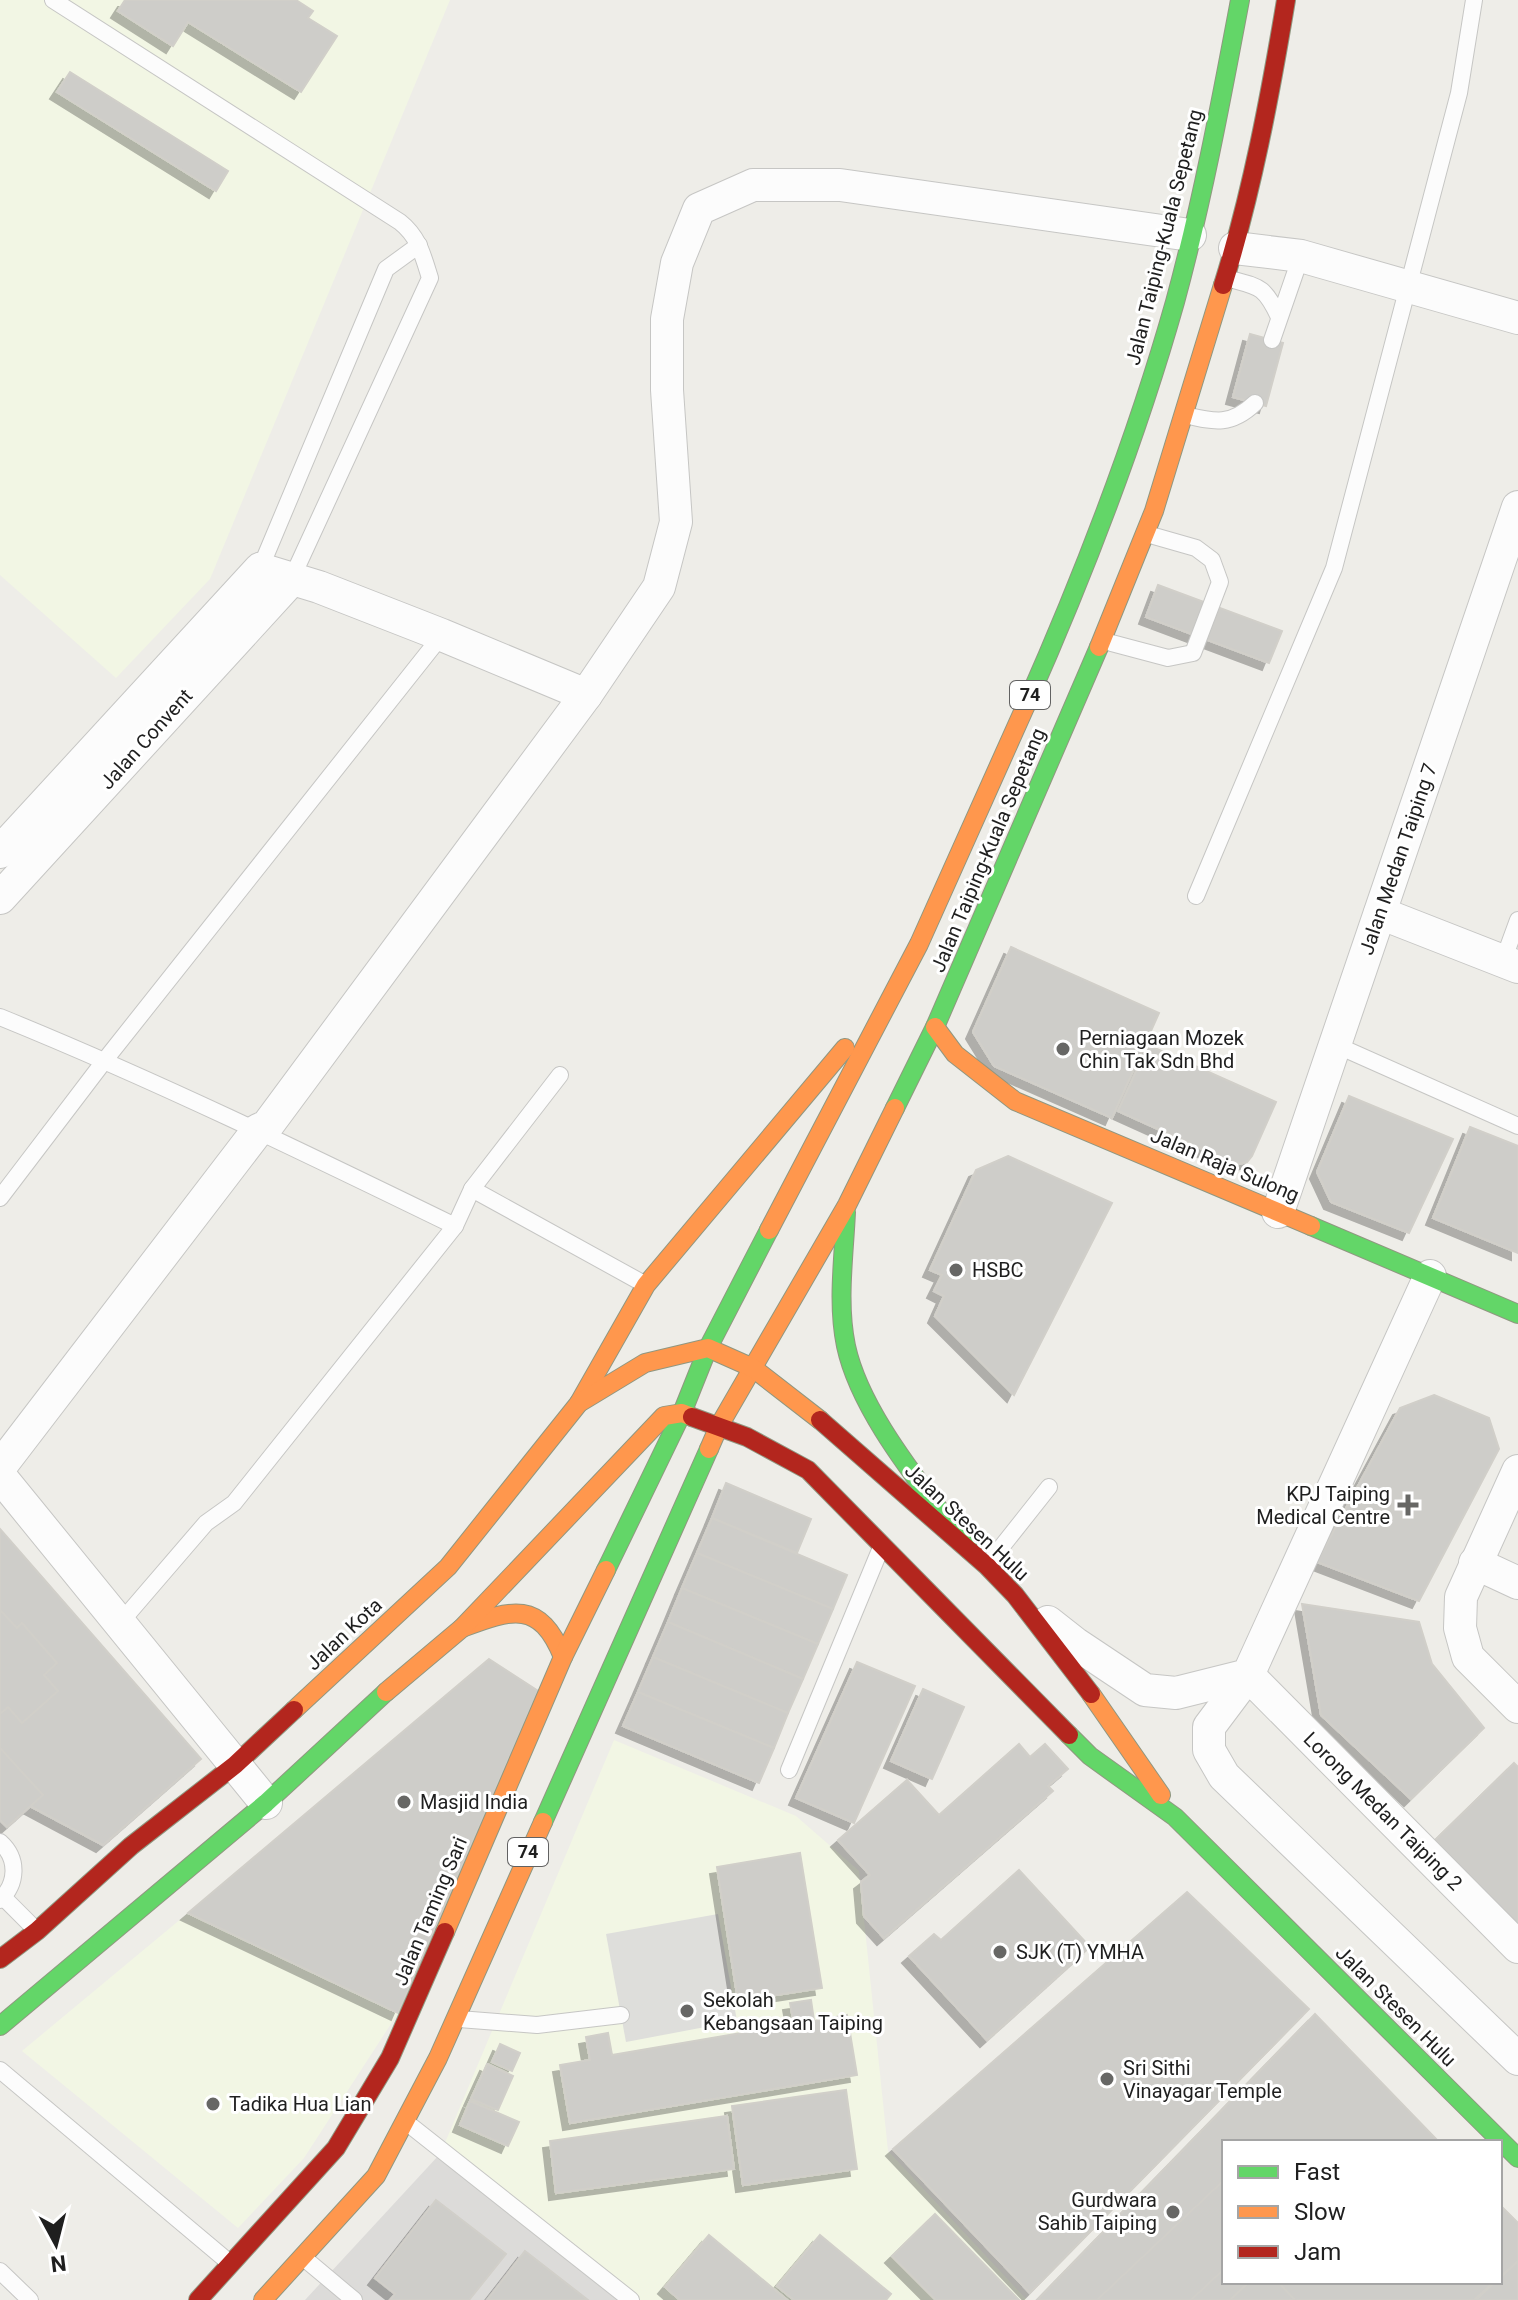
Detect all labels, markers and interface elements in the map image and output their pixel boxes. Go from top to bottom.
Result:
street label: Jalan Taiping-Kuala Sepetang [1121,107,1207,367]
road number: 74 [1010,681,1050,709]
street label: Jalan Convent [95,684,197,794]
street label: Jalan Taiping-Kuala Sepetang [926,724,1050,976]
street label: Jalan Medan Taiping 7 [1354,760,1442,958]
place label: Perniagaan Mozek Chin Tak Sdn Bhd [1079,1026,1245,1073]
marker: Perniagaan Mozek Chin Tak Sdn Bhd [1054,1040,1072,1058]
street label: Jalan Raja Sulong [1147,1123,1303,1207]
place label: HSBC [972,1258,1024,1282]
marker: HSBC [947,1261,965,1279]
street label: Jalan Stesen Hulu [900,1458,1034,1586]
place label: KPJ Taiping Medical Centre [1256,1482,1390,1529]
marker: KPJ Taiping Medical Centre [1397,1494,1419,1516]
street label: Jalan Kota [301,1593,387,1675]
street label: Lorong Medan Taiping 2 [1299,1727,1467,1895]
place label: Masjid India [420,1790,528,1814]
marker: Masjid India [395,1793,413,1811]
street label: Jalan Taming Sari [388,1833,472,1989]
road number: 74 [508,1838,548,1866]
place label: SJK (T) YMHA [1016,1940,1144,1964]
street label: Jalan Stesen Hulu [1331,1941,1461,2071]
marker: SJK (T) YMHA [991,1943,1009,1961]
place label: Sekolah Kebangsaan Taiping [703,1988,883,2035]
marker: Sekolah Kebangsaan Taiping [678,2002,696,2020]
place label: Sri Sithi Vinayagar Temple [1123,2056,1282,2103]
marker: Sri Sithi Vinayagar Temple [1098,2070,1116,2088]
place label: Tadika Hua Lian [229,2092,372,2116]
marker: Tadika Hua Lian [204,2095,222,2113]
legend [1222,2140,1502,2284]
text: Fast [1294,2158,1340,2186]
place label: Gurdwara Sahib Taiping [1038,2188,1157,2235]
text: Slow [1294,2198,1346,2226]
marker: Gurdwara Sahib Taiping [1164,2203,1182,2221]
north arrow [16,2204,96,2284]
text: Jam [1294,2238,1341,2266]
text: N [49,2250,68,2277]

